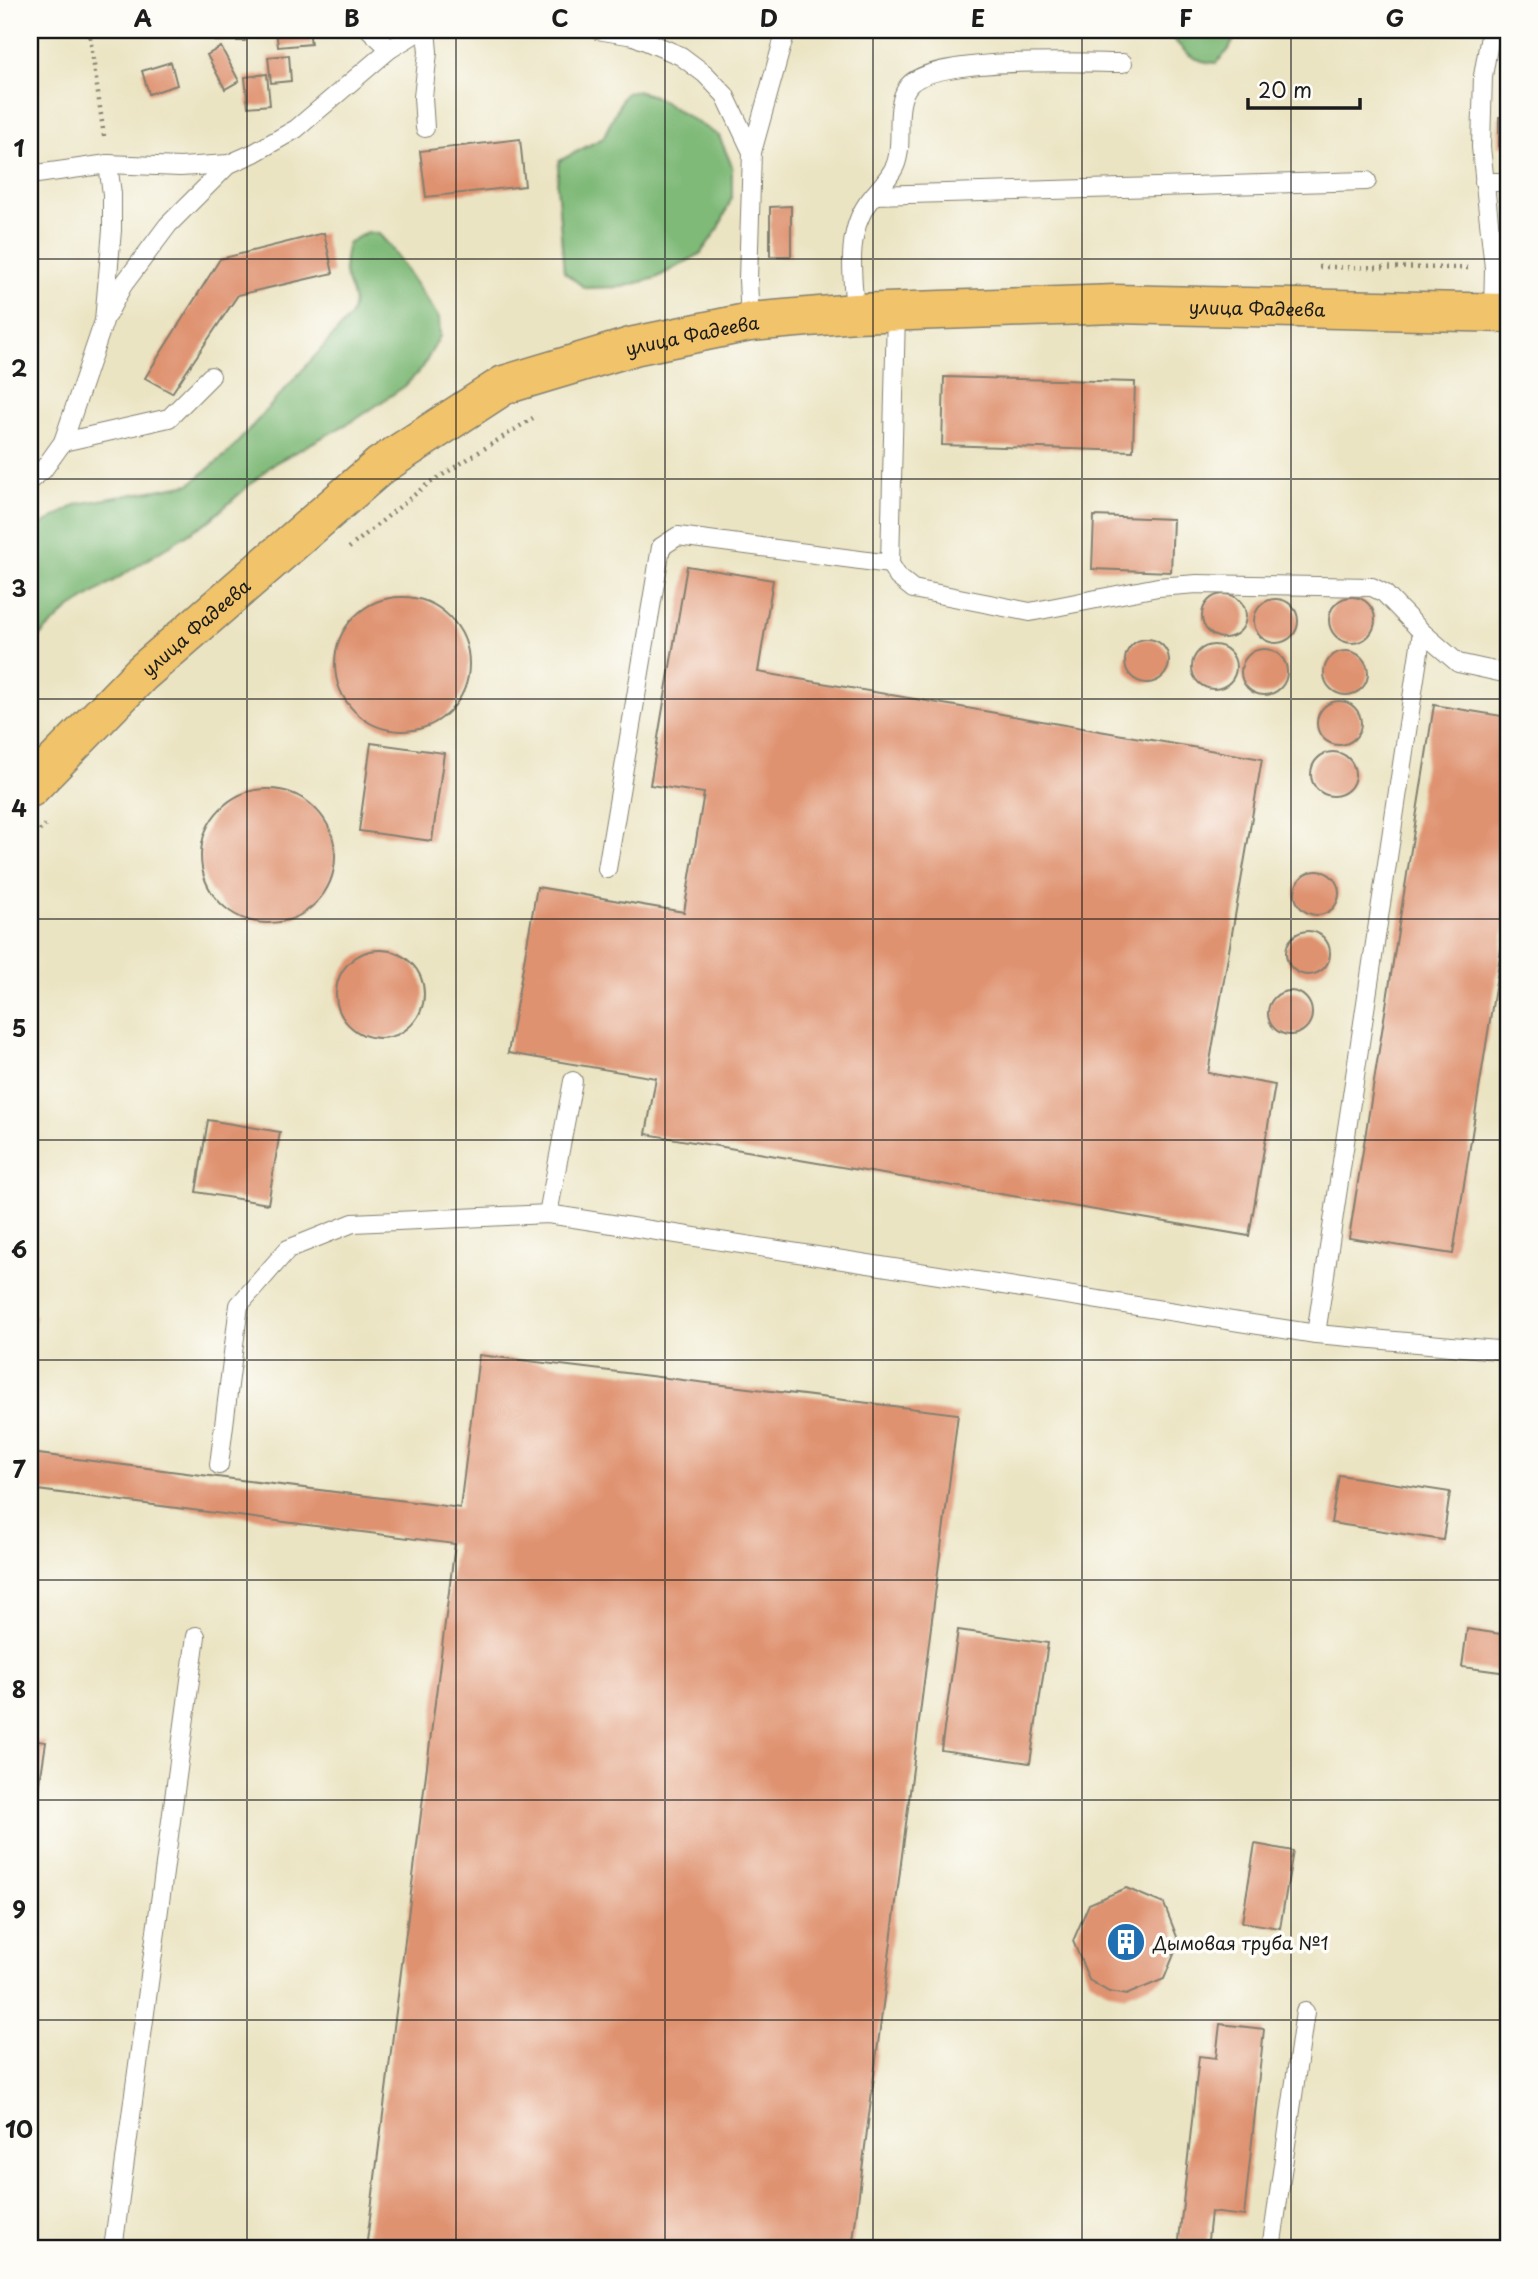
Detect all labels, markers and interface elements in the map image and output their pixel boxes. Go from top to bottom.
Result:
text: A [134,0,152,35]
text: B [344,0,360,35]
text: C [551,0,569,35]
text: D [760,0,778,35]
text: E [971,0,985,35]
text: F [1179,0,1193,35]
text: G [1386,0,1404,35]
scale bar [1248,66,1360,110]
text: 20 m [1258,73,1312,105]
text: 1 [14,130,25,165]
street label: улица Фадеева [1189,292,1326,322]
street label: улица Фадеева [621,308,761,362]
text: 2 [11,350,27,385]
text: 3 [11,570,27,605]
street label: улица Фадеева [135,571,256,682]
text: 4 [11,790,27,825]
text: 5 [12,1010,26,1045]
text: 6 [11,1231,27,1266]
text: 7 [12,1451,26,1486]
text: 8 [12,1671,26,1706]
text: 9 [12,1891,26,1926]
building icon: Дымовая труба №1 [1105,1921,1147,1963]
place label: Дымовая труба №1 [1152,1929,1328,1956]
text: 10 [5,2111,33,2146]

